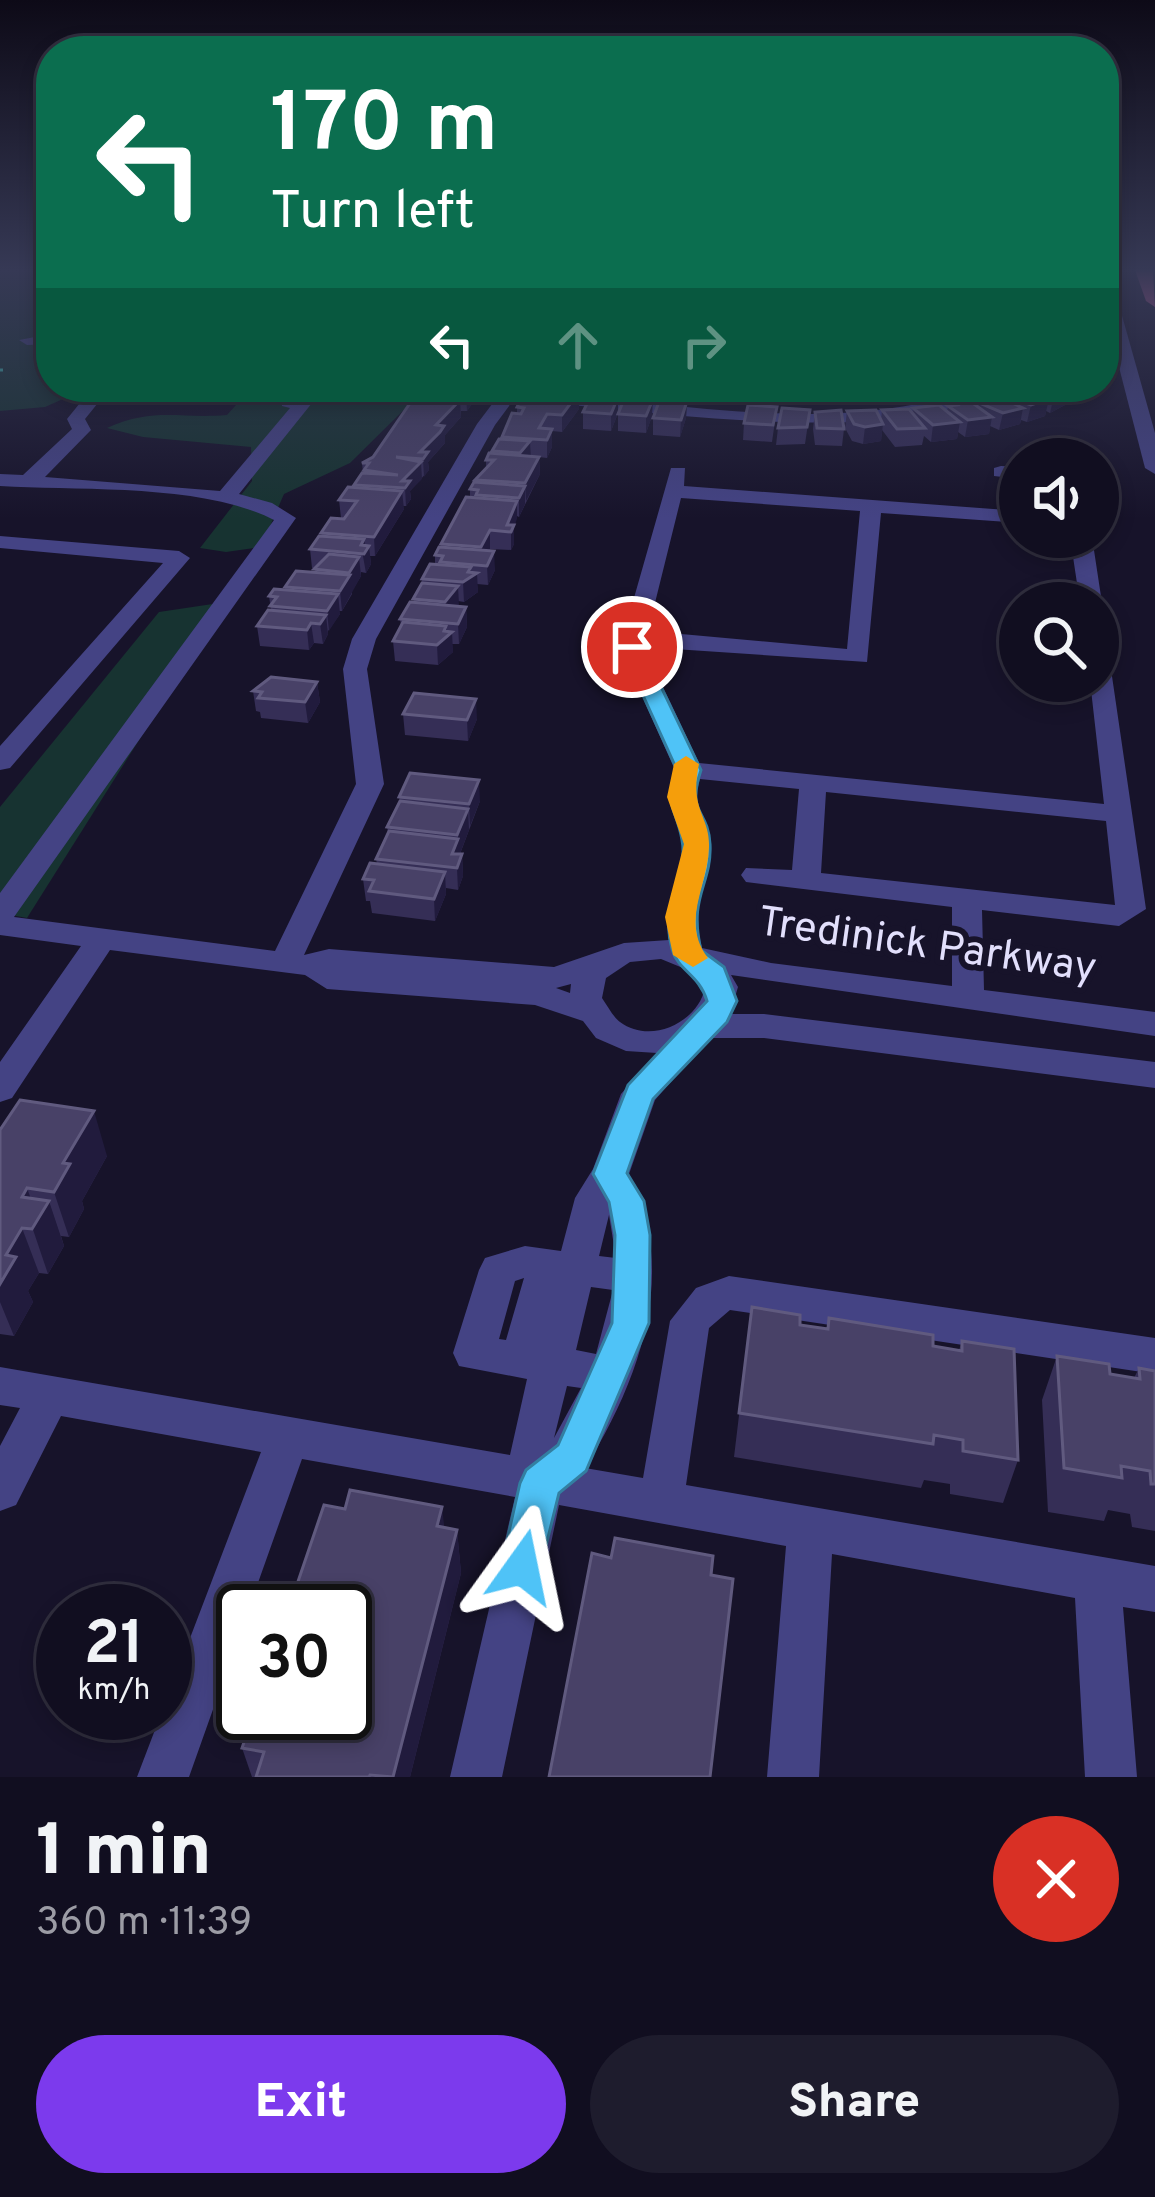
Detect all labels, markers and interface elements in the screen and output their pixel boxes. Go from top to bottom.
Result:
text: 170 m [270,75,498,181]
icon: left [72,84,228,240]
text: Turn left [270,179,475,248]
icon: left [419,312,485,378]
icon: ahead [545,312,611,378]
icon: right [671,312,737,378]
map controls [999,438,1119,702]
button: sound [999,438,1119,558]
button: search [999,582,1119,702]
pin [581,596,683,698]
icon: arrive [599,614,665,680]
street label: Tredinick Parkway [754,897,1100,997]
position arrow [459,1504,585,1630]
speed limit sign: 30 [216,1584,372,1740]
text: 21 [84,1609,144,1685]
text: km/h [78,1673,150,1710]
text: 1 min [36,1809,212,1901]
button: close [993,1816,1119,1942]
text: 360 m · 11:39 [36,1900,252,1949]
button: Exit [36,2035,566,2173]
button: Share [590,2035,1119,2173]

